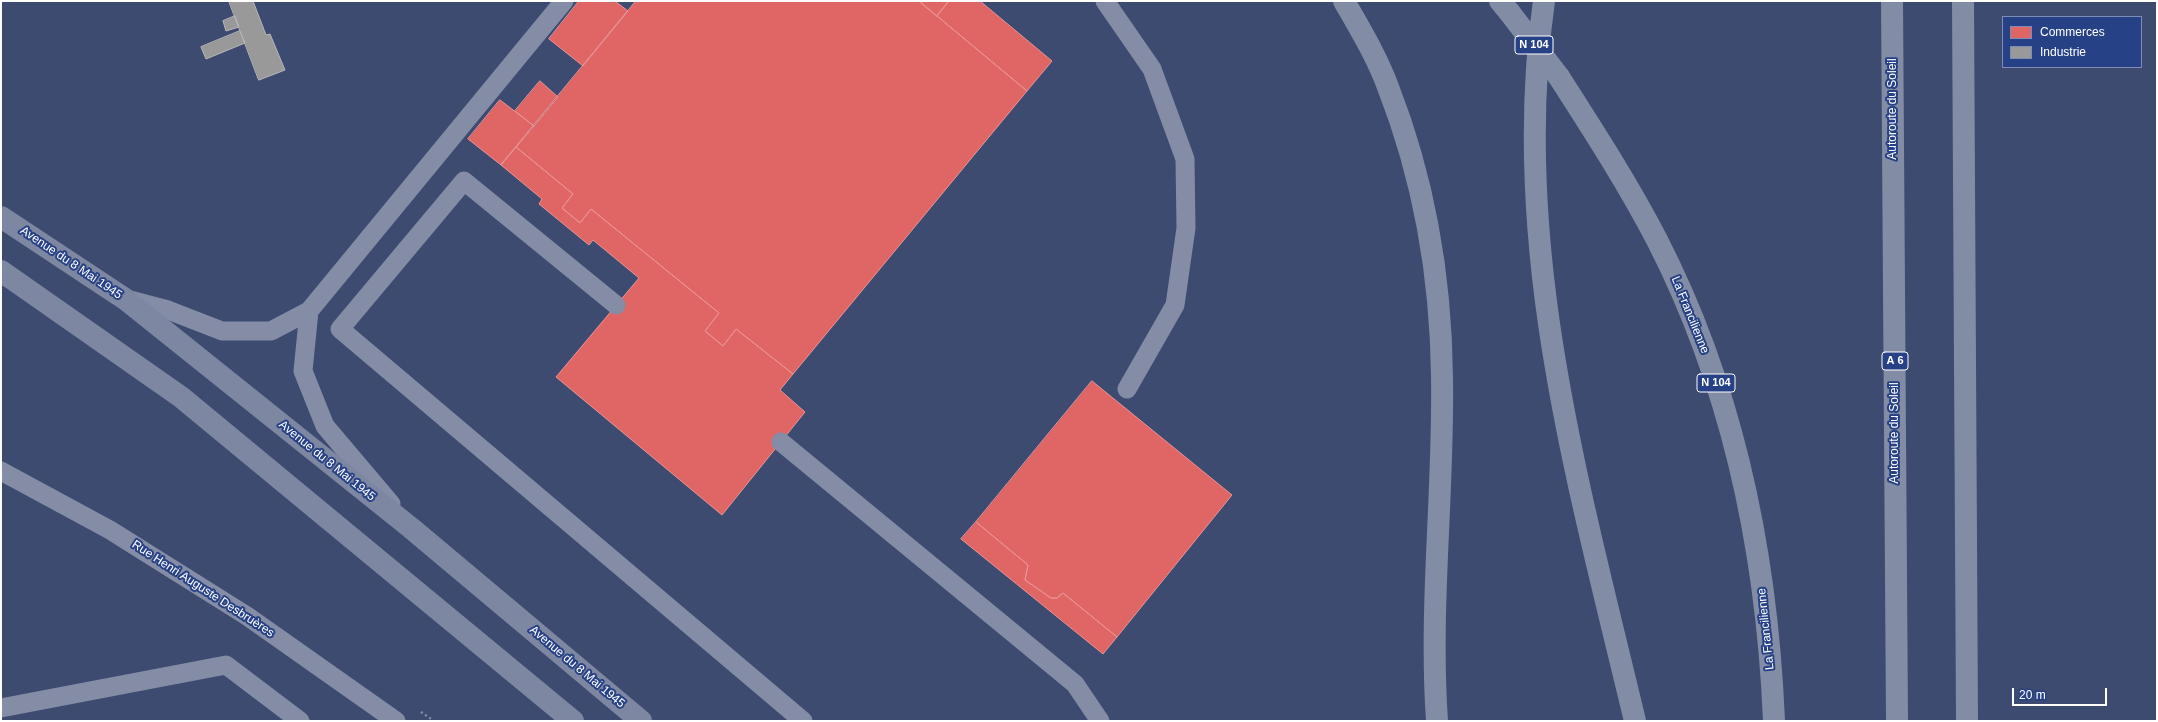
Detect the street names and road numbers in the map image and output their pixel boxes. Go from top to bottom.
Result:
road number: N 104 [1515,36,1553,54]
street label: Autoroute du Soleil [1886,58,1900,160]
street label: Avenue du 8 Mai 1945 [17,224,125,302]
street label: La Francilienne [1668,274,1712,356]
road number: A 6 [1882,352,1908,370]
road number: N 104 [1697,374,1735,392]
street label: Autoroute du Soleil [1888,382,1902,484]
street label: Avenue du 8 Mai 1945 [276,418,378,504]
street label: Rue Henri Auguste Desbruères [129,538,277,640]
street label: La Francilienne [1755,587,1777,671]
street label: Avenue du 8 Mai 1945 [526,623,628,711]

